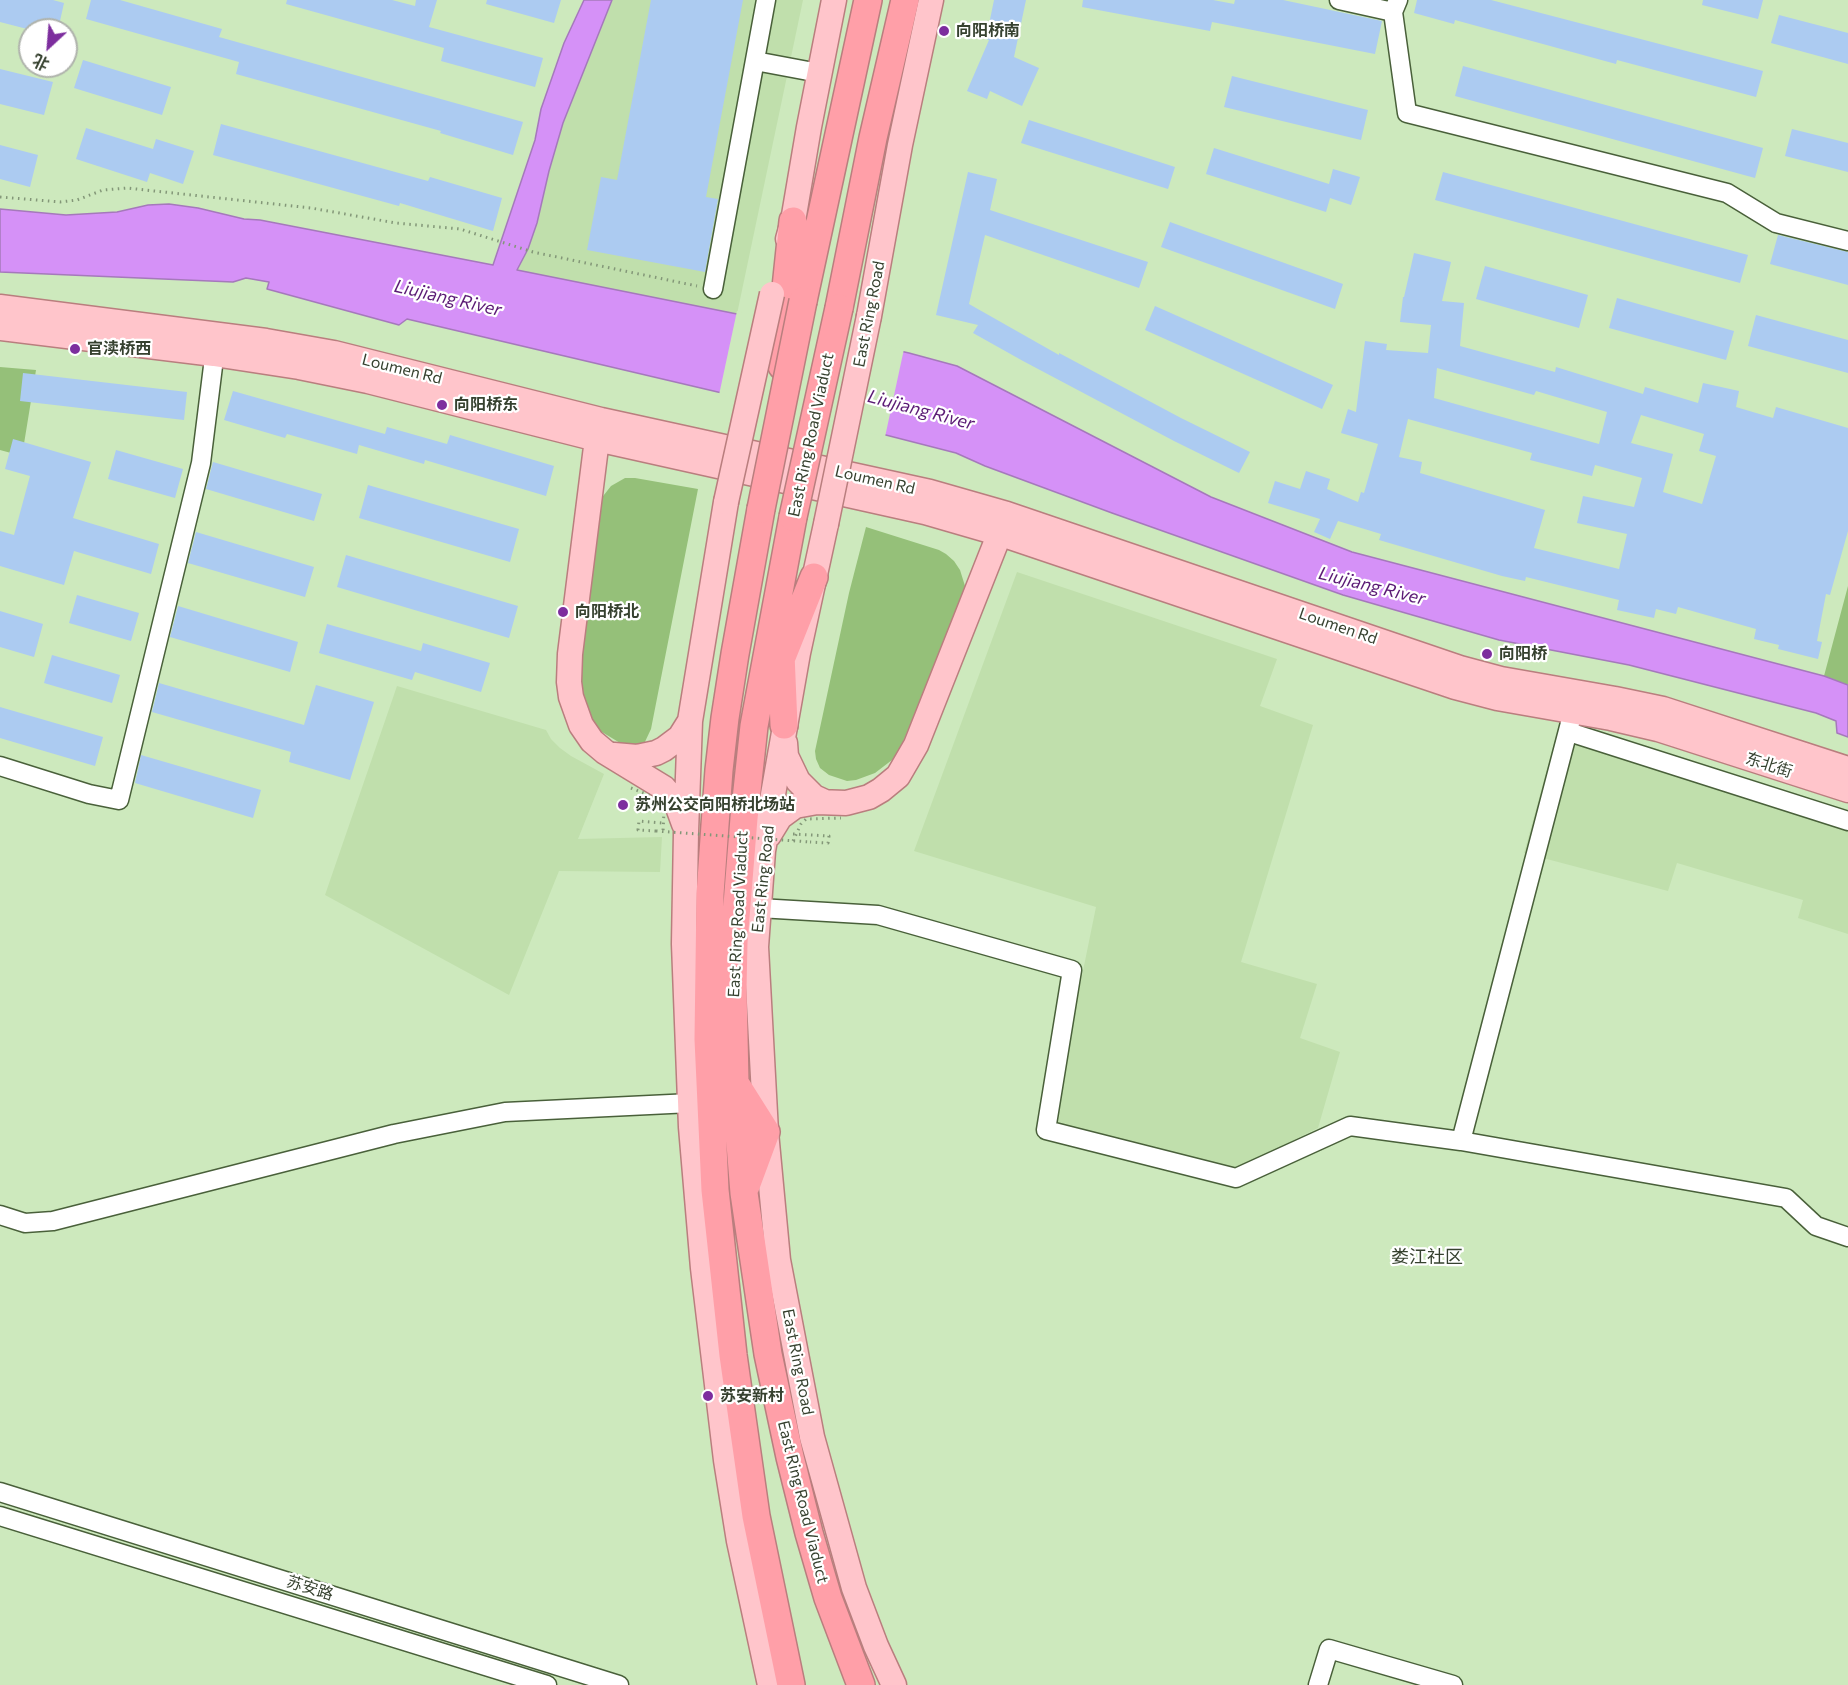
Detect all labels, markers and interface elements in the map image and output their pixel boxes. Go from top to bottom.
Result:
north arrow [18,18,78,78]
place label: 向阳桥南 [956,21,1020,41]
marker: 向阳桥南 [937,24,951,38]
text: 北 [29,51,52,75]
street label: East Ring Road [849,259,889,369]
water label: Liujiang River [392,275,504,321]
place label: 官渎桥西 [87,339,151,359]
marker: 官渎桥西 [68,342,82,356]
street label: Loumen Rd [360,350,444,388]
street label: East Ring Road Viaduct [784,351,838,519]
water label: Liujiang River [865,385,977,435]
place label: 向阳桥东 [454,395,518,415]
marker: 向阳桥东 [435,398,449,412]
street label: Loumen Rd [833,461,917,499]
water label: Liujiang River [1316,562,1428,610]
place label: 向阳桥北 [575,602,639,622]
street label: Loumen Rd [1296,604,1380,648]
marker: 向阳桥北 [556,605,570,619]
place label: 向阳桥 [1499,644,1547,664]
marker: 向阳桥 [1480,647,1494,661]
street label: 东北街 [1743,748,1795,782]
place label: 苏州公交向阳桥北场站 [635,795,795,815]
marker: 苏州公交向阳桥北场站 [616,798,630,812]
street label: East Ring Road [748,824,778,934]
street label: East Ring Road Viaduct [724,830,752,998]
district label: 娄江社区 [1391,1246,1463,1268]
street label: East Ring Road [778,1307,818,1417]
place label: 苏安新村 [720,1386,784,1406]
marker: 苏安新村 [701,1389,715,1403]
street label: East Ring Road Viaduct [773,1419,833,1585]
street label: 苏安路 [284,1572,336,1604]

